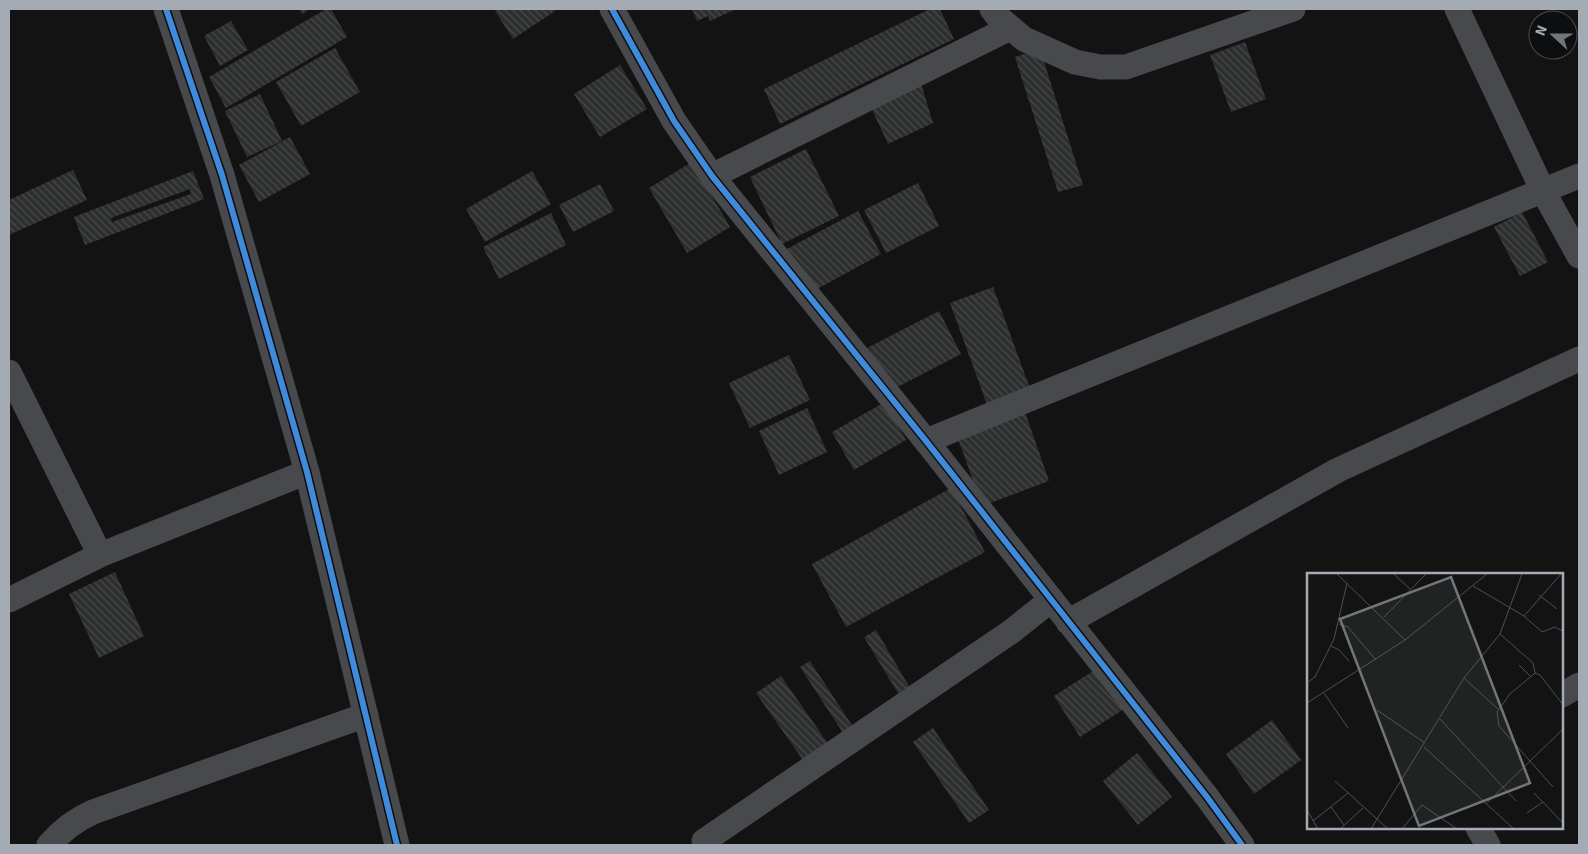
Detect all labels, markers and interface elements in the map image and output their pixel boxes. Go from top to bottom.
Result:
north arrow [1528,10,1578,60]
text: N [1532,23,1551,38]
inset map [1307,573,1563,829]

